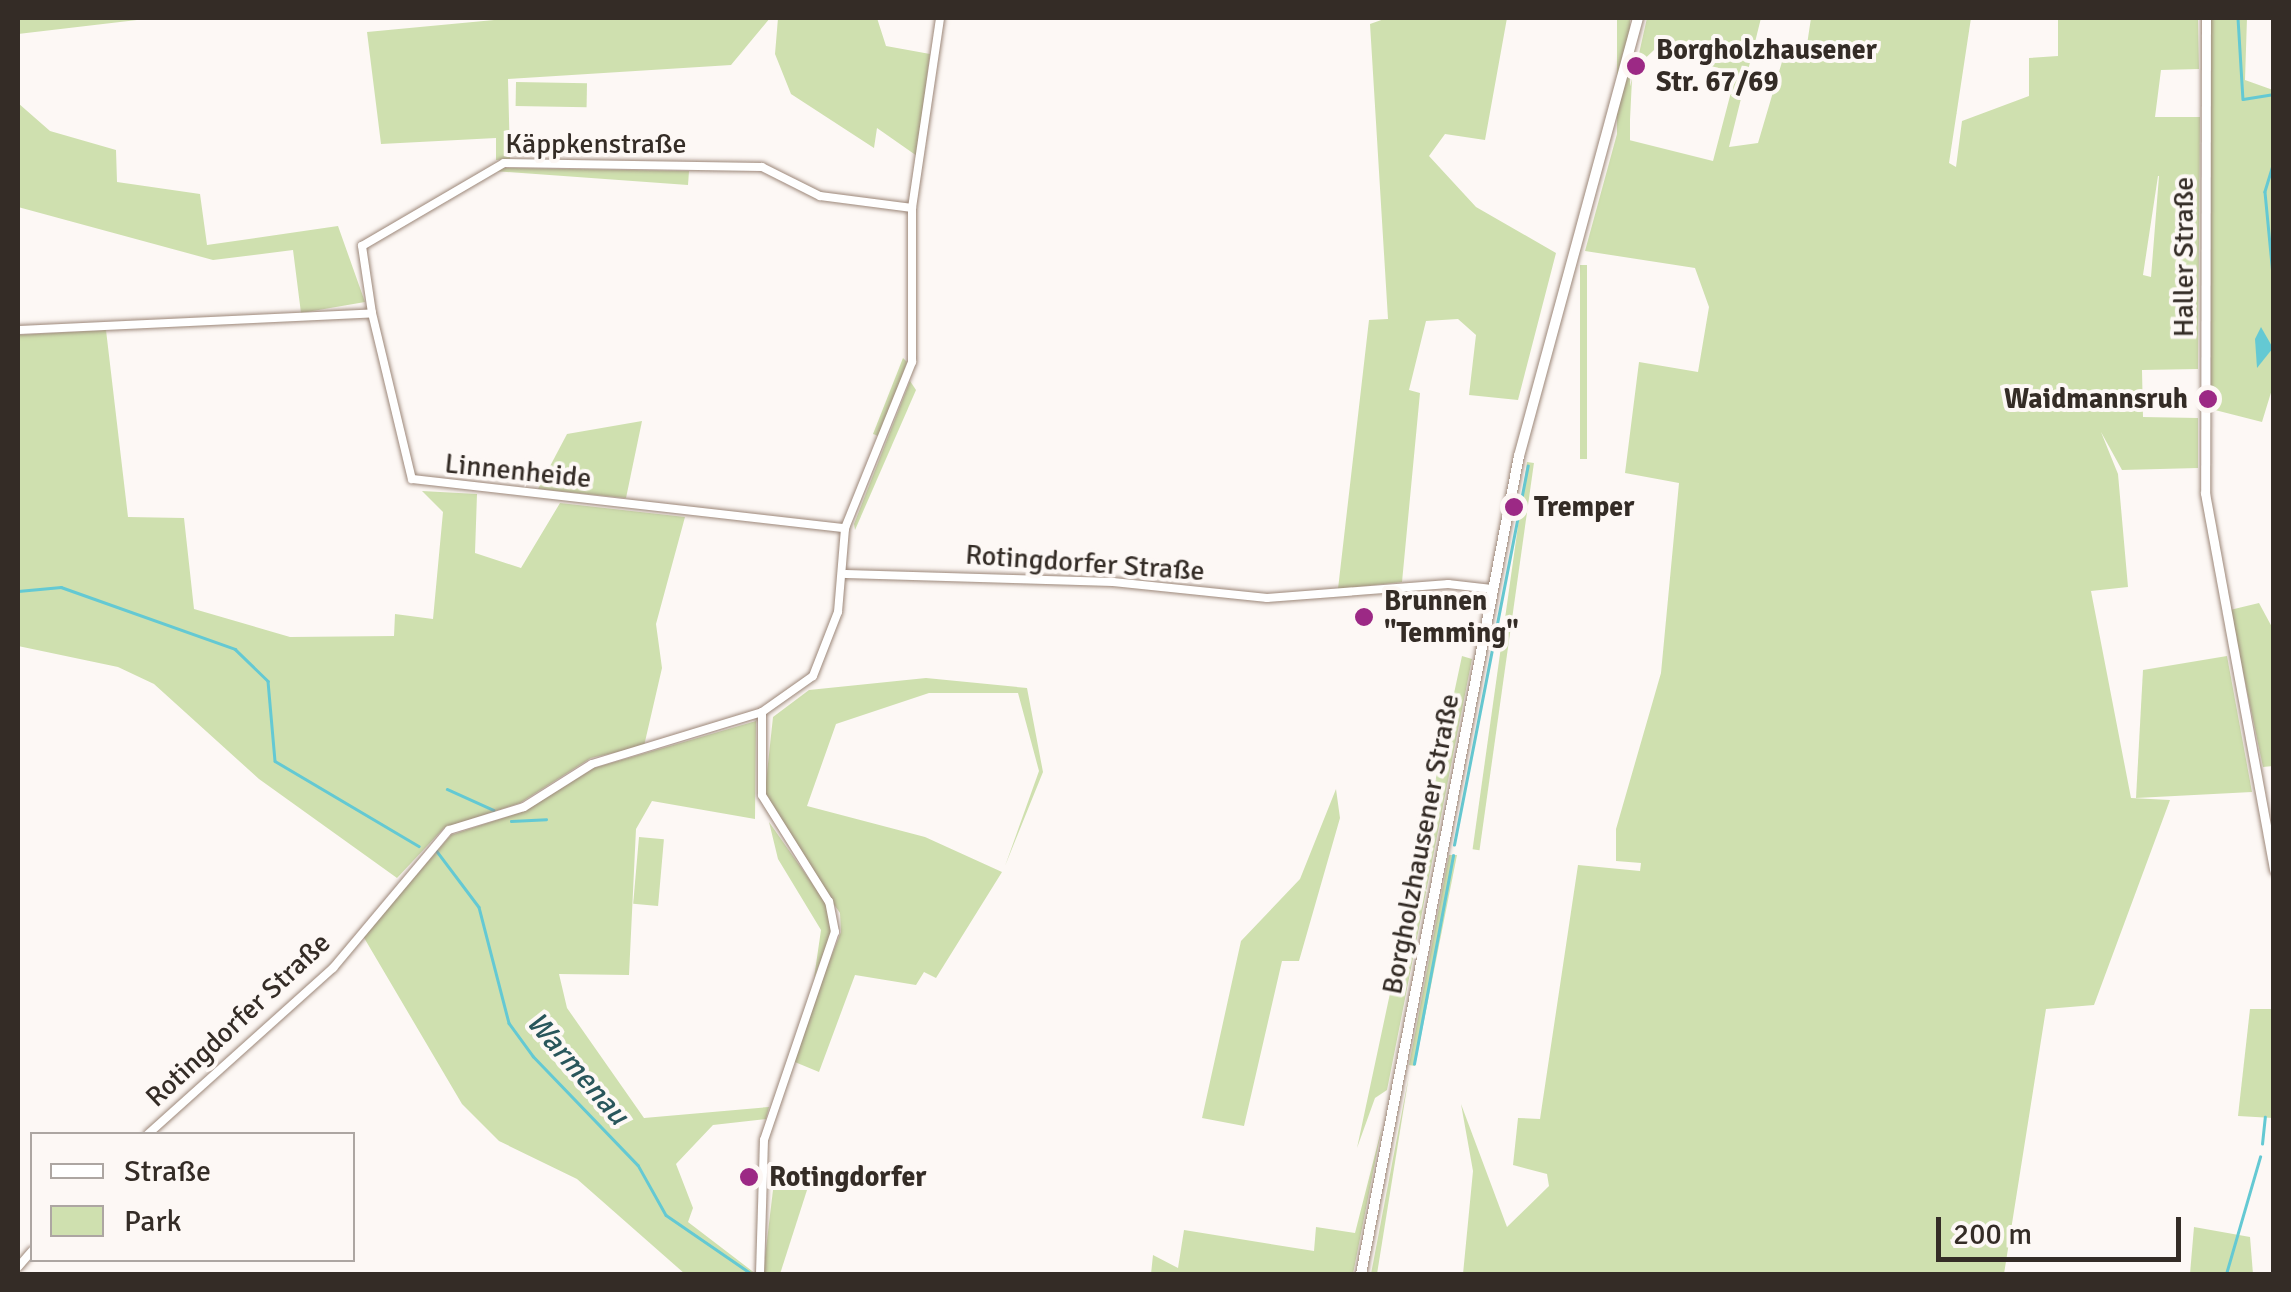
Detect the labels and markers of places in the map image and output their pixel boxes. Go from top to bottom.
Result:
place label: Borgholzhausener Str. 67/69 [1656,33,1877,99]
marker: Borgholzhausener Str. 67/69 [1625,55,1647,77]
place label: Waidmannsruh [2004,382,2188,416]
marker: Waidmannsruh [2197,388,2219,410]
place label: Tremper [1534,490,1634,524]
marker: Tremper [1503,496,1525,518]
place label: Brunnen "Temming" [1384,584,1519,650]
marker: Brunnen "Temming" [1353,606,1375,628]
place label: Rotingdorfer [769,1160,926,1194]
marker: Rotingdorfer [738,1166,760,1188]

